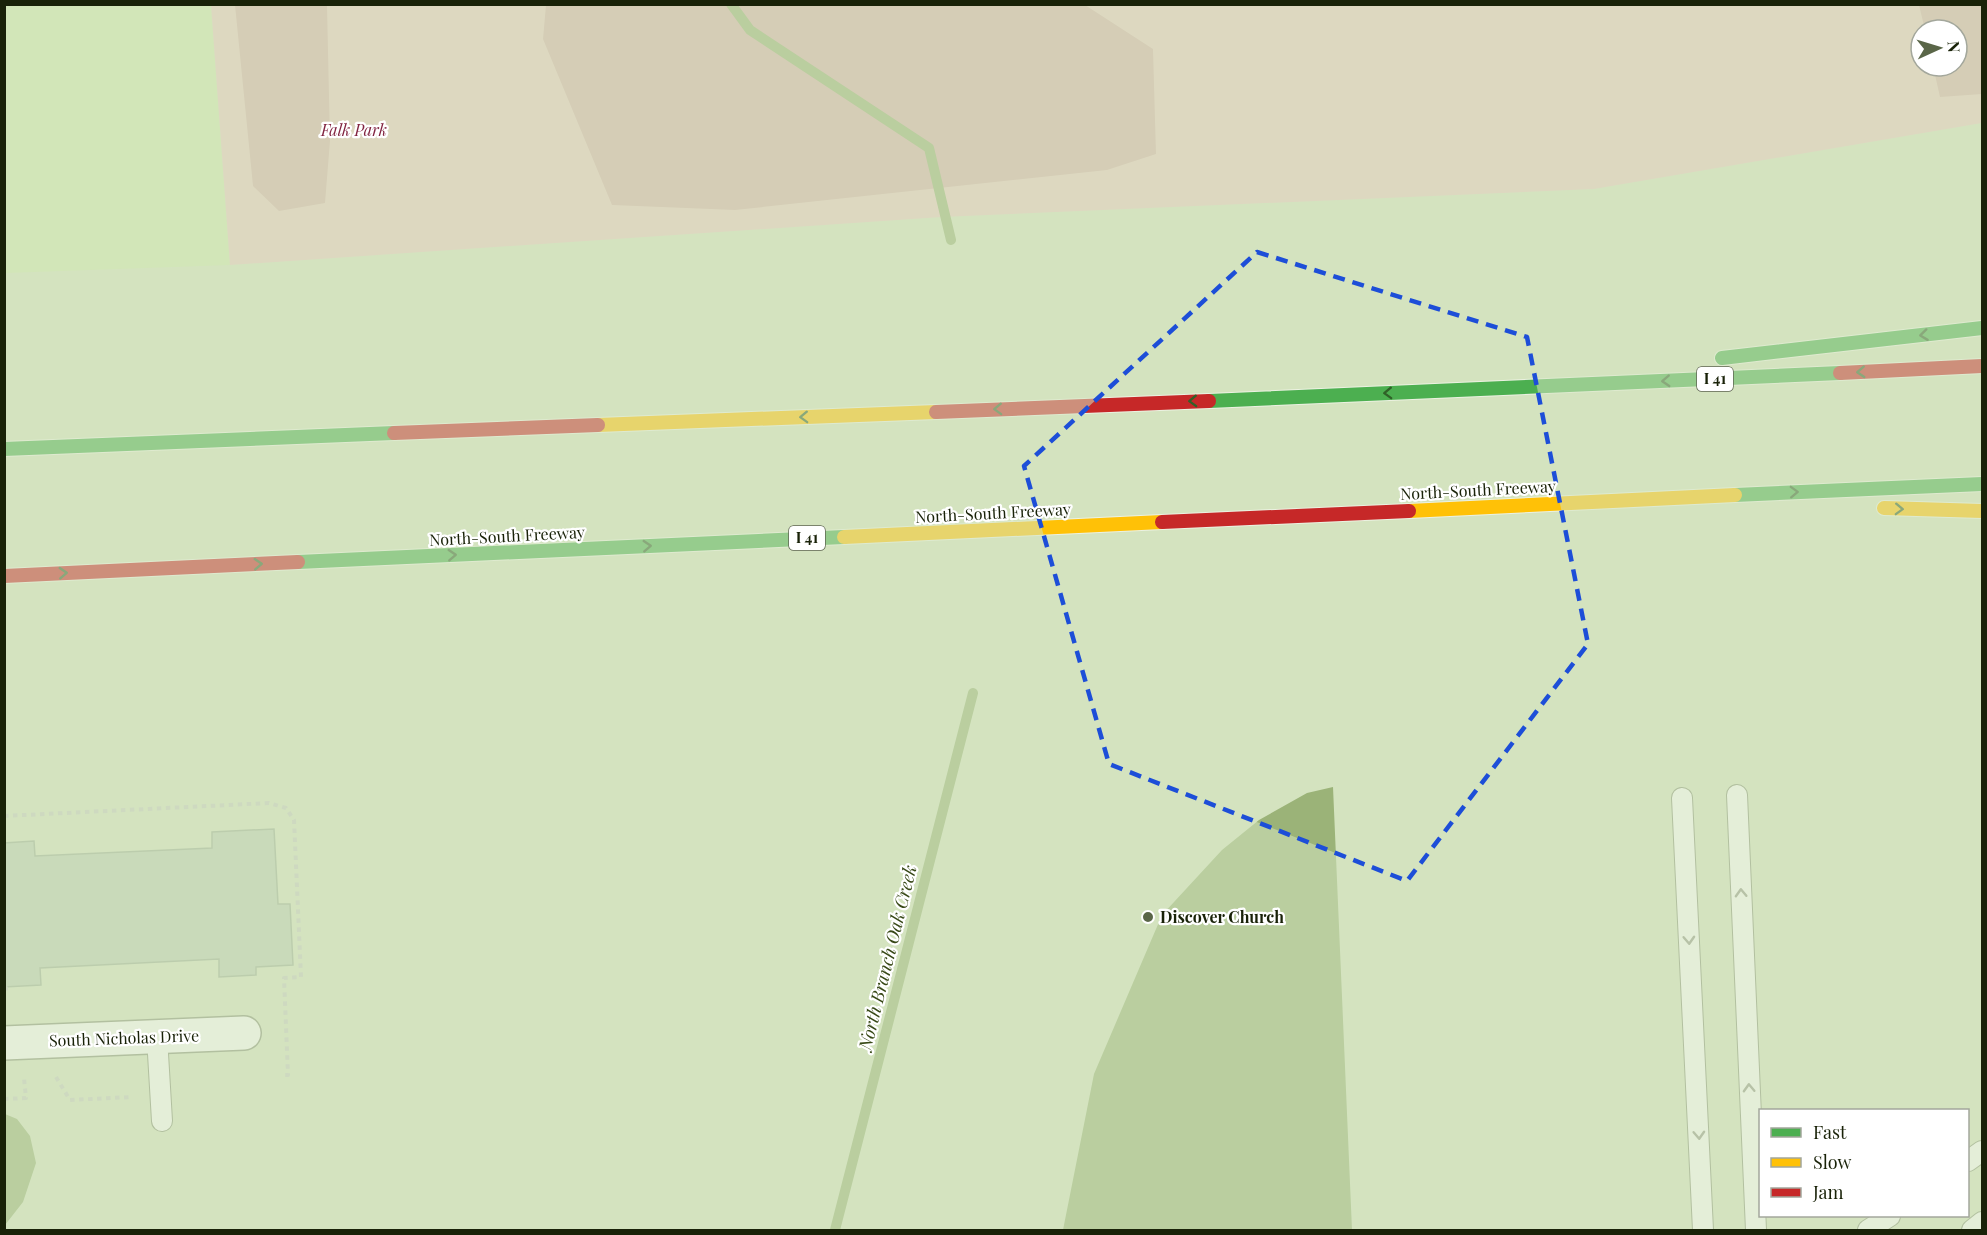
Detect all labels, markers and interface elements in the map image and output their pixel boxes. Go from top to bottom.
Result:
north arrow [1909,18,1969,78]
text: N [1944,40,1965,54]
park label: Falk Park [320,119,387,140]
one-way arrow [1920,328,1929,340]
one-way arrow [1857,365,1866,378]
road number: I 41 [1697,367,1733,391]
one-way arrow [1662,374,1671,387]
one-way arrow [1384,387,1393,400]
one-way arrow [1189,395,1198,408]
one-way arrow [994,403,1003,415]
one-way arrow [799,411,808,423]
street label: North-South Freeway [1400,475,1556,504]
one-way arrow [1789,486,1798,499]
street label: North-South Freeway [915,498,1071,527]
one-way arrow [1894,502,1903,515]
street label: North-South Freeway [429,521,585,550]
road number: I 41 [789,526,825,550]
one-way arrow [643,539,652,552]
one-way arrow [448,549,457,562]
one-way arrow [253,558,262,571]
one-way arrow [58,567,67,580]
water label: North Branch Oak Creek [852,862,922,1055]
one-way arrow [1735,889,1747,898]
place label: Discover Church [1160,906,1284,927]
marker: Discover Church [1141,910,1155,924]
one-way arrow [1683,936,1696,945]
street label: South Nicholas Drive [49,1024,199,1051]
one-way arrow [1743,1084,1756,1093]
legend [1759,1109,1969,1217]
text: Fast [1813,1120,1847,1144]
one-way arrow [1692,1131,1705,1140]
text: Slow [1813,1150,1851,1174]
text: Jam [1812,1180,1843,1204]

